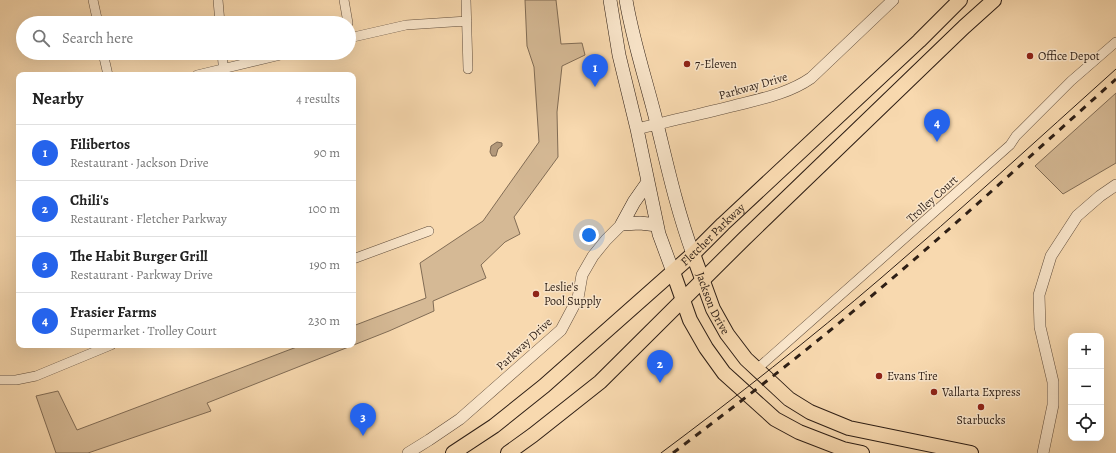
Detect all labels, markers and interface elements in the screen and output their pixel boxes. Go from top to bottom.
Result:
search box [16,16,356,60]
icon: search [30,27,52,49]
text: Search here [62,28,133,48]
place label: Office Depot [1038,48,1100,64]
marker: Office Depot [1025,51,1035,61]
pin: 1 [582,54,608,87]
place label: 7-Eleven [695,56,737,72]
marker: 7-Eleven [682,59,692,69]
street label: Parkway Drive [717,69,789,103]
text: Nearby [32,87,83,110]
text: 4 results [296,90,340,107]
pin: 4 [924,109,950,142]
text: Filibertos [70,134,130,154]
text: 1 [43,144,47,161]
text: 90 m [314,144,340,161]
text: Restaurant · Jackson Drive [70,154,209,171]
street label: Trolley Court [903,172,961,226]
text: Chili's [70,190,109,210]
street label: Fletcher Parkway [677,199,749,269]
text: 2 [42,200,48,217]
text: 100 m [308,200,340,217]
text: Restaurant · Fletcher Parkway [70,210,227,227]
your location [579,225,599,245]
text: The Habit Burger Grill [70,246,208,266]
text: 3 [42,256,48,273]
text: 190 m [309,256,340,273]
text: Restaurant · Parkway Drive [70,266,213,283]
street label: Jackson Drive [692,270,734,337]
place label: Leslie's Pool Supply [544,279,602,309]
marker: Leslie's Pool Supply [531,289,541,299]
text: Frasier Farms [70,302,157,322]
text: 4 [42,312,48,329]
text: 230 m [308,312,340,329]
street label: Parkway Drive [493,314,555,374]
text: Supermarket · Trolley Court [70,322,217,339]
map controls [1068,333,1104,441]
button: + [1068,333,1104,369]
pin: 2 [647,350,673,383]
place label: Evans Tire [887,368,938,384]
button: − [1068,369,1104,405]
marker: Evans Tire [874,371,884,381]
place label: Vallarta Express [941,384,1021,400]
marker: Vallarta Express [929,387,939,397]
marker: Starbucks [976,402,986,412]
pin: 3 [350,403,376,436]
button: locate [1068,405,1104,441]
place label: Starbucks [957,412,1006,428]

